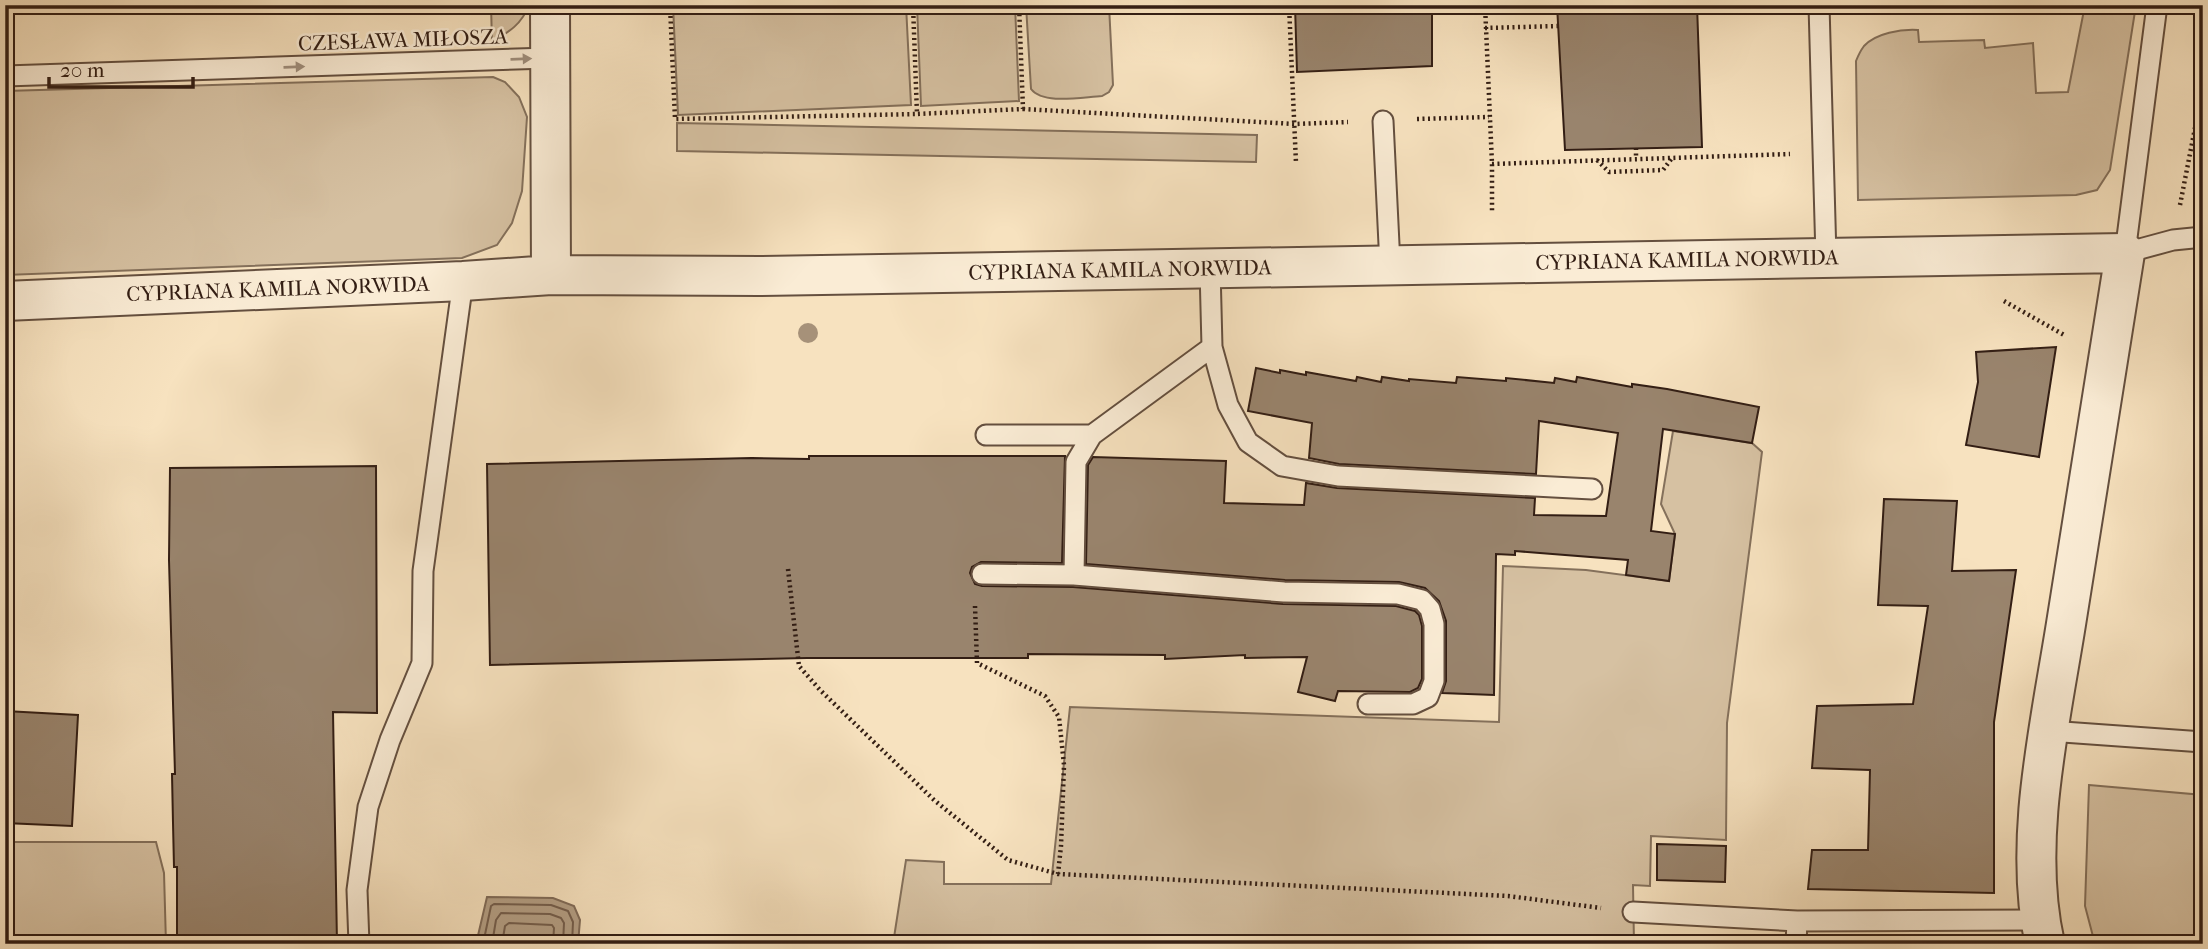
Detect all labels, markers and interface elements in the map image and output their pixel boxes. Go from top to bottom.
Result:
street label: CZESŁAWA MIŁOSZA [298,24,509,56]
scale bar [49,46,192,90]
one-way arrow [510,54,532,65]
text: 20 m [60,58,105,82]
one-way arrow [283,61,305,72]
street label: CYPRIANA KAMILA NORWIDA [1535,245,1839,275]
street label: CYPRIANA KAMILA NORWIDA [968,255,1272,285]
street label: CYPRIANA KAMILA NORWIDA [126,272,430,306]

